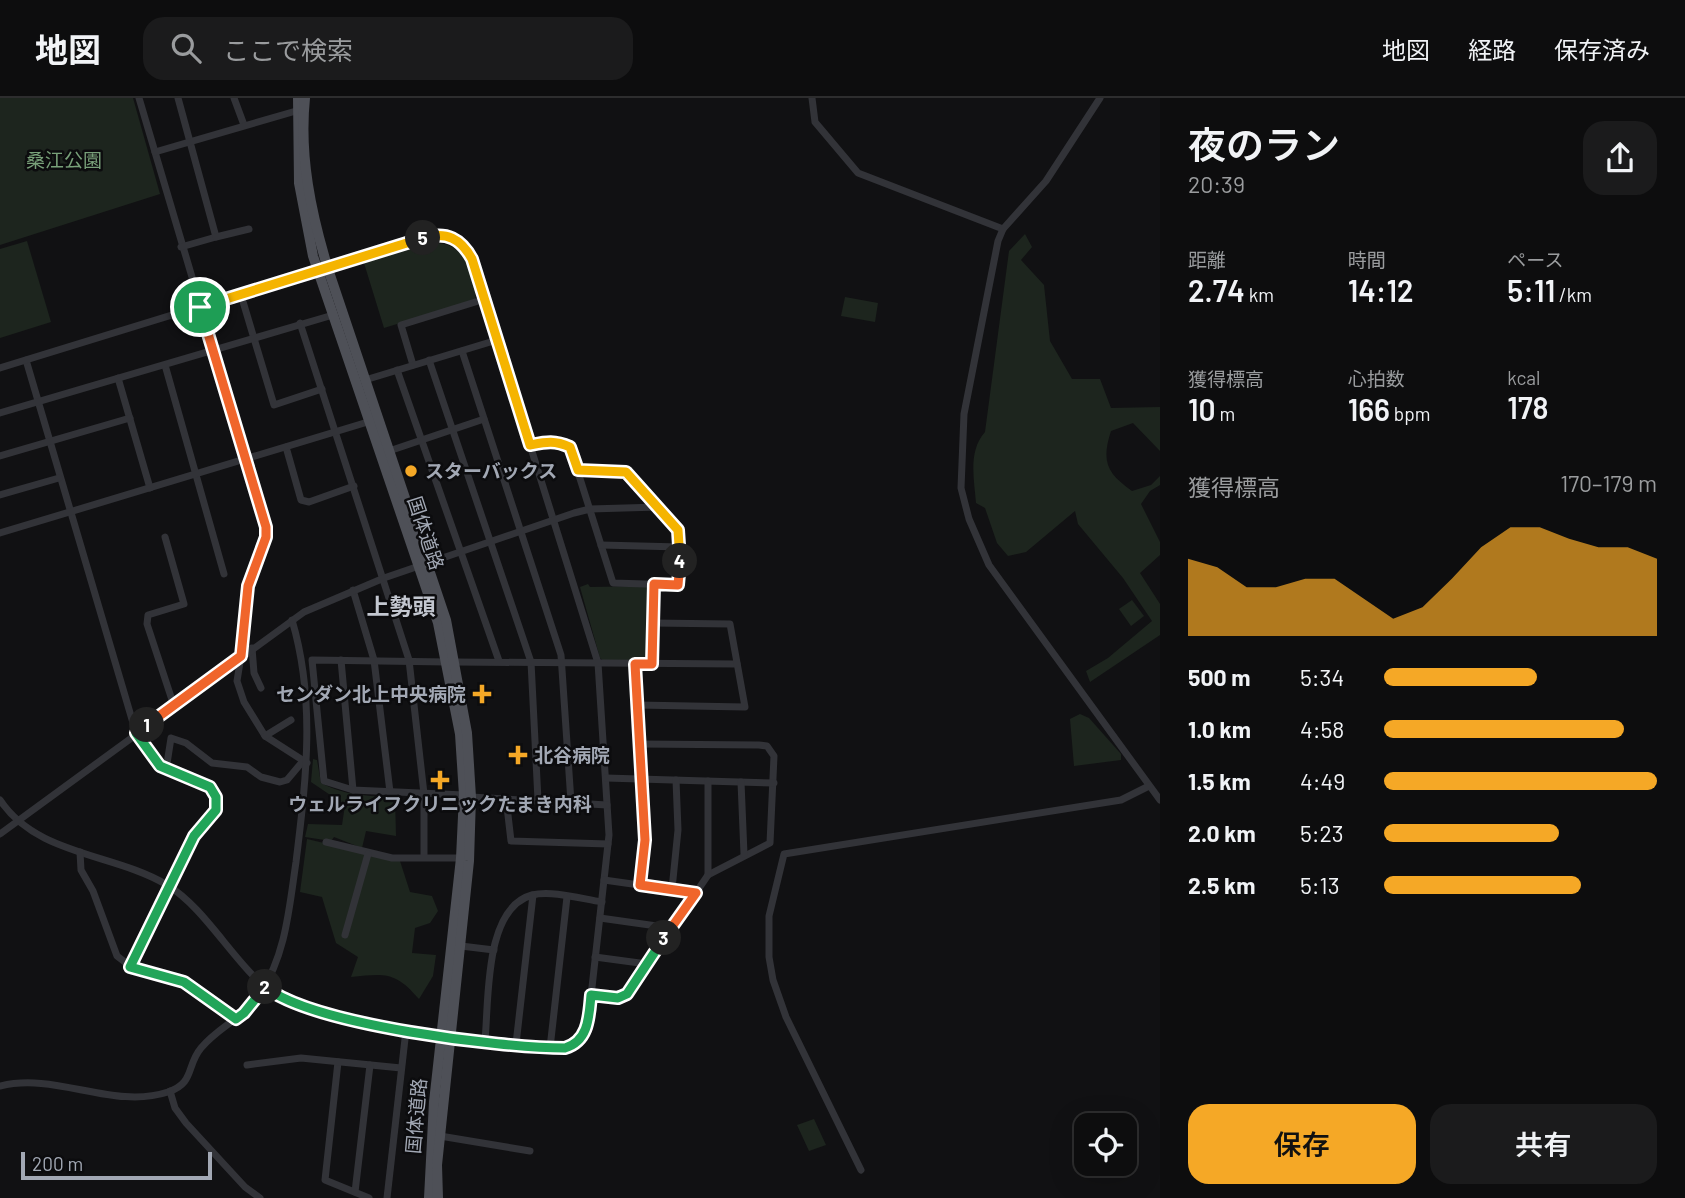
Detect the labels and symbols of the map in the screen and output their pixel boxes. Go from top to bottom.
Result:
park label: 桑江公園 [26,148,102,171]
pin: 5 [406,220,440,256]
pin [170,277,230,337]
place label: スターバックス [425,459,557,482]
marker: スターバックス [403,463,419,479]
street label: 国体道路 [404,493,449,573]
pin: 4 [662,544,698,578]
district label: 上勢頭 [367,592,436,620]
place label: センダン北上中央病院 [276,682,466,705]
marker: センダン北上中央病院 [472,684,492,704]
pin: 1 [130,708,164,742]
place label: 北谷病院 [534,743,610,766]
marker: 北谷病院 [508,745,528,765]
marker: ウェルライフクリニックたまき内科 [430,770,450,790]
place label: ウェルライフクリニックたまき内科 [288,792,592,815]
pin: 3 [646,920,682,956]
pin: 2 [247,970,282,1004]
street label: 国体道路 [401,1077,430,1155]
scale bar [21,1149,212,1181]

